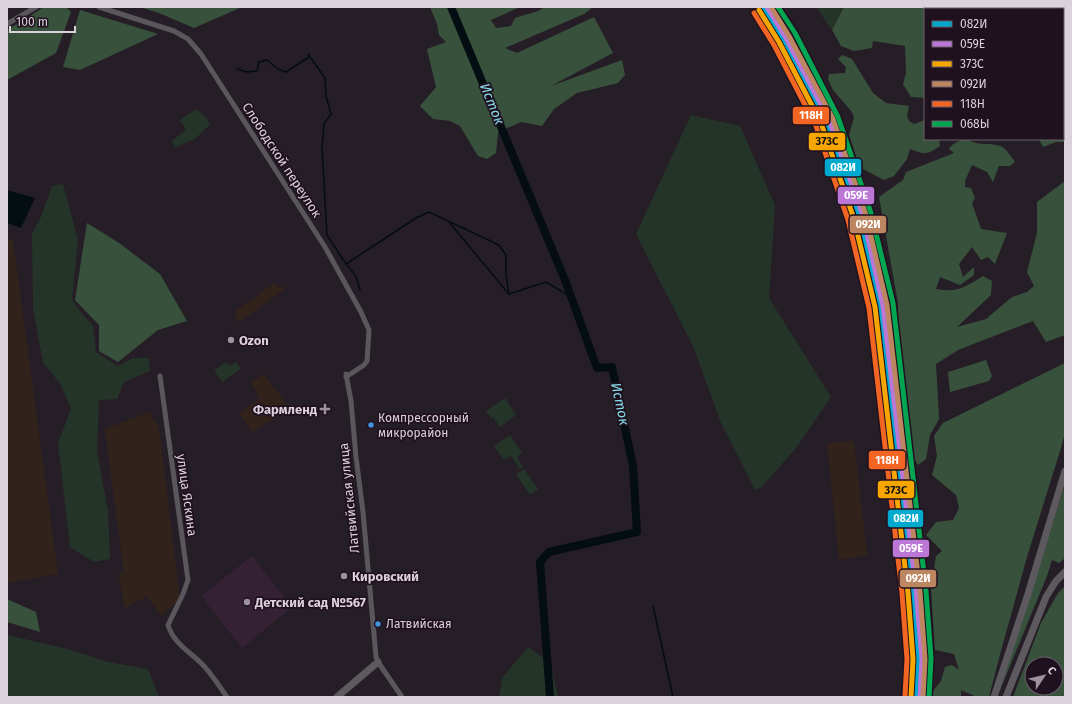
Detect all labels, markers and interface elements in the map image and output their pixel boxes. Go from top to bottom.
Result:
scale bar [10,8,75,34]
legend [924,8,1064,140]
text: 100 m [16,15,48,29]
text: 082И [960,17,987,31]
text: 059Е [960,37,985,51]
text: 373C [960,57,984,71]
text: 092И [960,77,987,91]
water label: Исток [476,81,508,128]
text: 118Н [960,97,985,111]
street label: Слободской переулок [239,100,325,220]
line badge: 118Н [792,106,830,125]
text: 118Н [799,109,823,122]
text: 068Ы [960,117,990,131]
line badge: 373C [808,132,846,151]
text: 373C [815,135,839,148]
line badge: 082И [824,158,862,177]
text: 082И [830,161,856,174]
line badge: 059Е [837,186,875,205]
text: 059Е [844,189,868,202]
line badge: 092И [849,215,887,234]
text: 092И [855,218,881,231]
place label: Ozon [239,333,269,348]
marker: Ozon [226,335,236,345]
water label: Исток [607,381,633,428]
place label: Фармленд [253,402,318,417]
marker: Фармленд [320,404,330,414]
place label: Компрессорный микрорайон [378,411,469,440]
marker: Компрессорный микрорайон [366,420,376,430]
street label: Латвийская улица [336,442,362,554]
line badge: 118Н [868,450,906,470]
street label: улица Яскина [174,453,200,537]
text: 118Н [875,454,899,467]
line badge: 373C [877,480,915,499]
text: 373C [884,484,908,497]
line badge: 082И [887,509,924,528]
text: 082И [893,512,919,525]
line badge: 059Е [892,539,930,558]
text: 059Е [899,542,923,555]
place label: Кировский [352,569,419,584]
line badge: 092И [899,569,937,588]
marker: Кировский [339,571,349,581]
text: 092И [905,572,931,585]
place label: Детский сад №567 [254,595,366,610]
marker: Детский сад №567 [242,597,252,607]
place label: Латвийская [386,617,452,631]
marker: Латвийская [373,619,383,629]
north arrow [1024,656,1064,696]
text: С [1045,664,1059,677]

